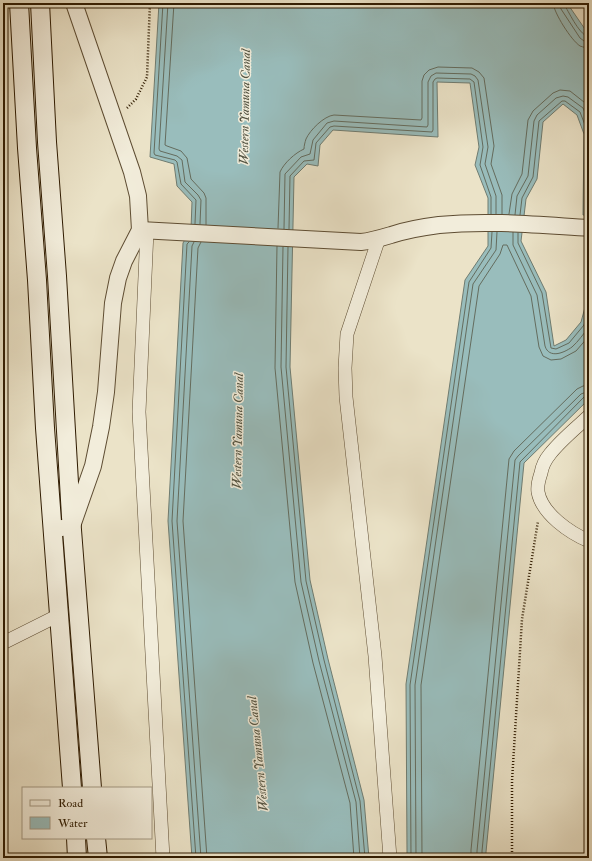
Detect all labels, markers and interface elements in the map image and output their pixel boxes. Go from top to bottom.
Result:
water label: Western Yamuna Canal [236,48,254,165]
water label: Western Yamuna Canal [229,372,247,489]
water label: Western Yamuna Canal [244,695,272,812]
legend [22,787,152,839]
text: Road [58,796,83,811]
text: Water [57,816,88,831]

